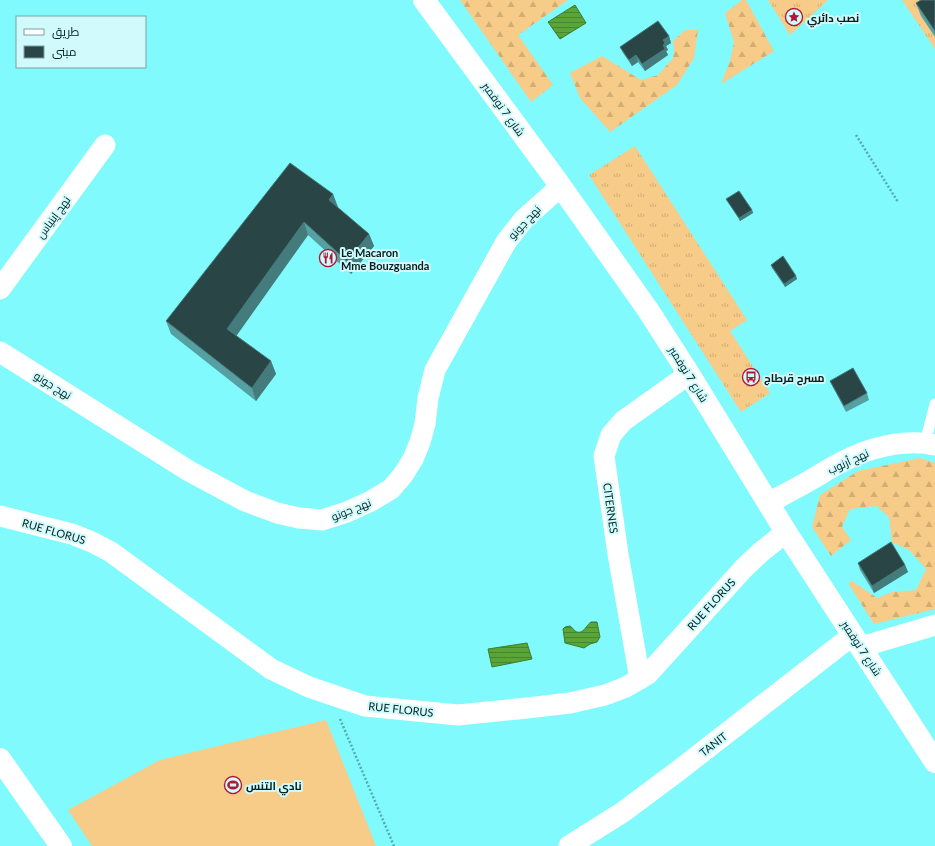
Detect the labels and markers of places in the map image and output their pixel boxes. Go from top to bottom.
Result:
place icon: نصب دائري [784,7,804,27]
place label: نصب دائري [807,11,859,28]
place label: Le Macaron Mme Bouzguanda [341,246,429,272]
restaurant icon: Le Macaron Mme Bouzguanda [318,248,338,268]
bus stop icon: مسرح قرطاج [741,367,761,387]
place label: مسرح قرطاج [764,371,825,386]
sports icon: نادي التنس [223,775,243,795]
place label: نادي التنس [246,779,302,796]

